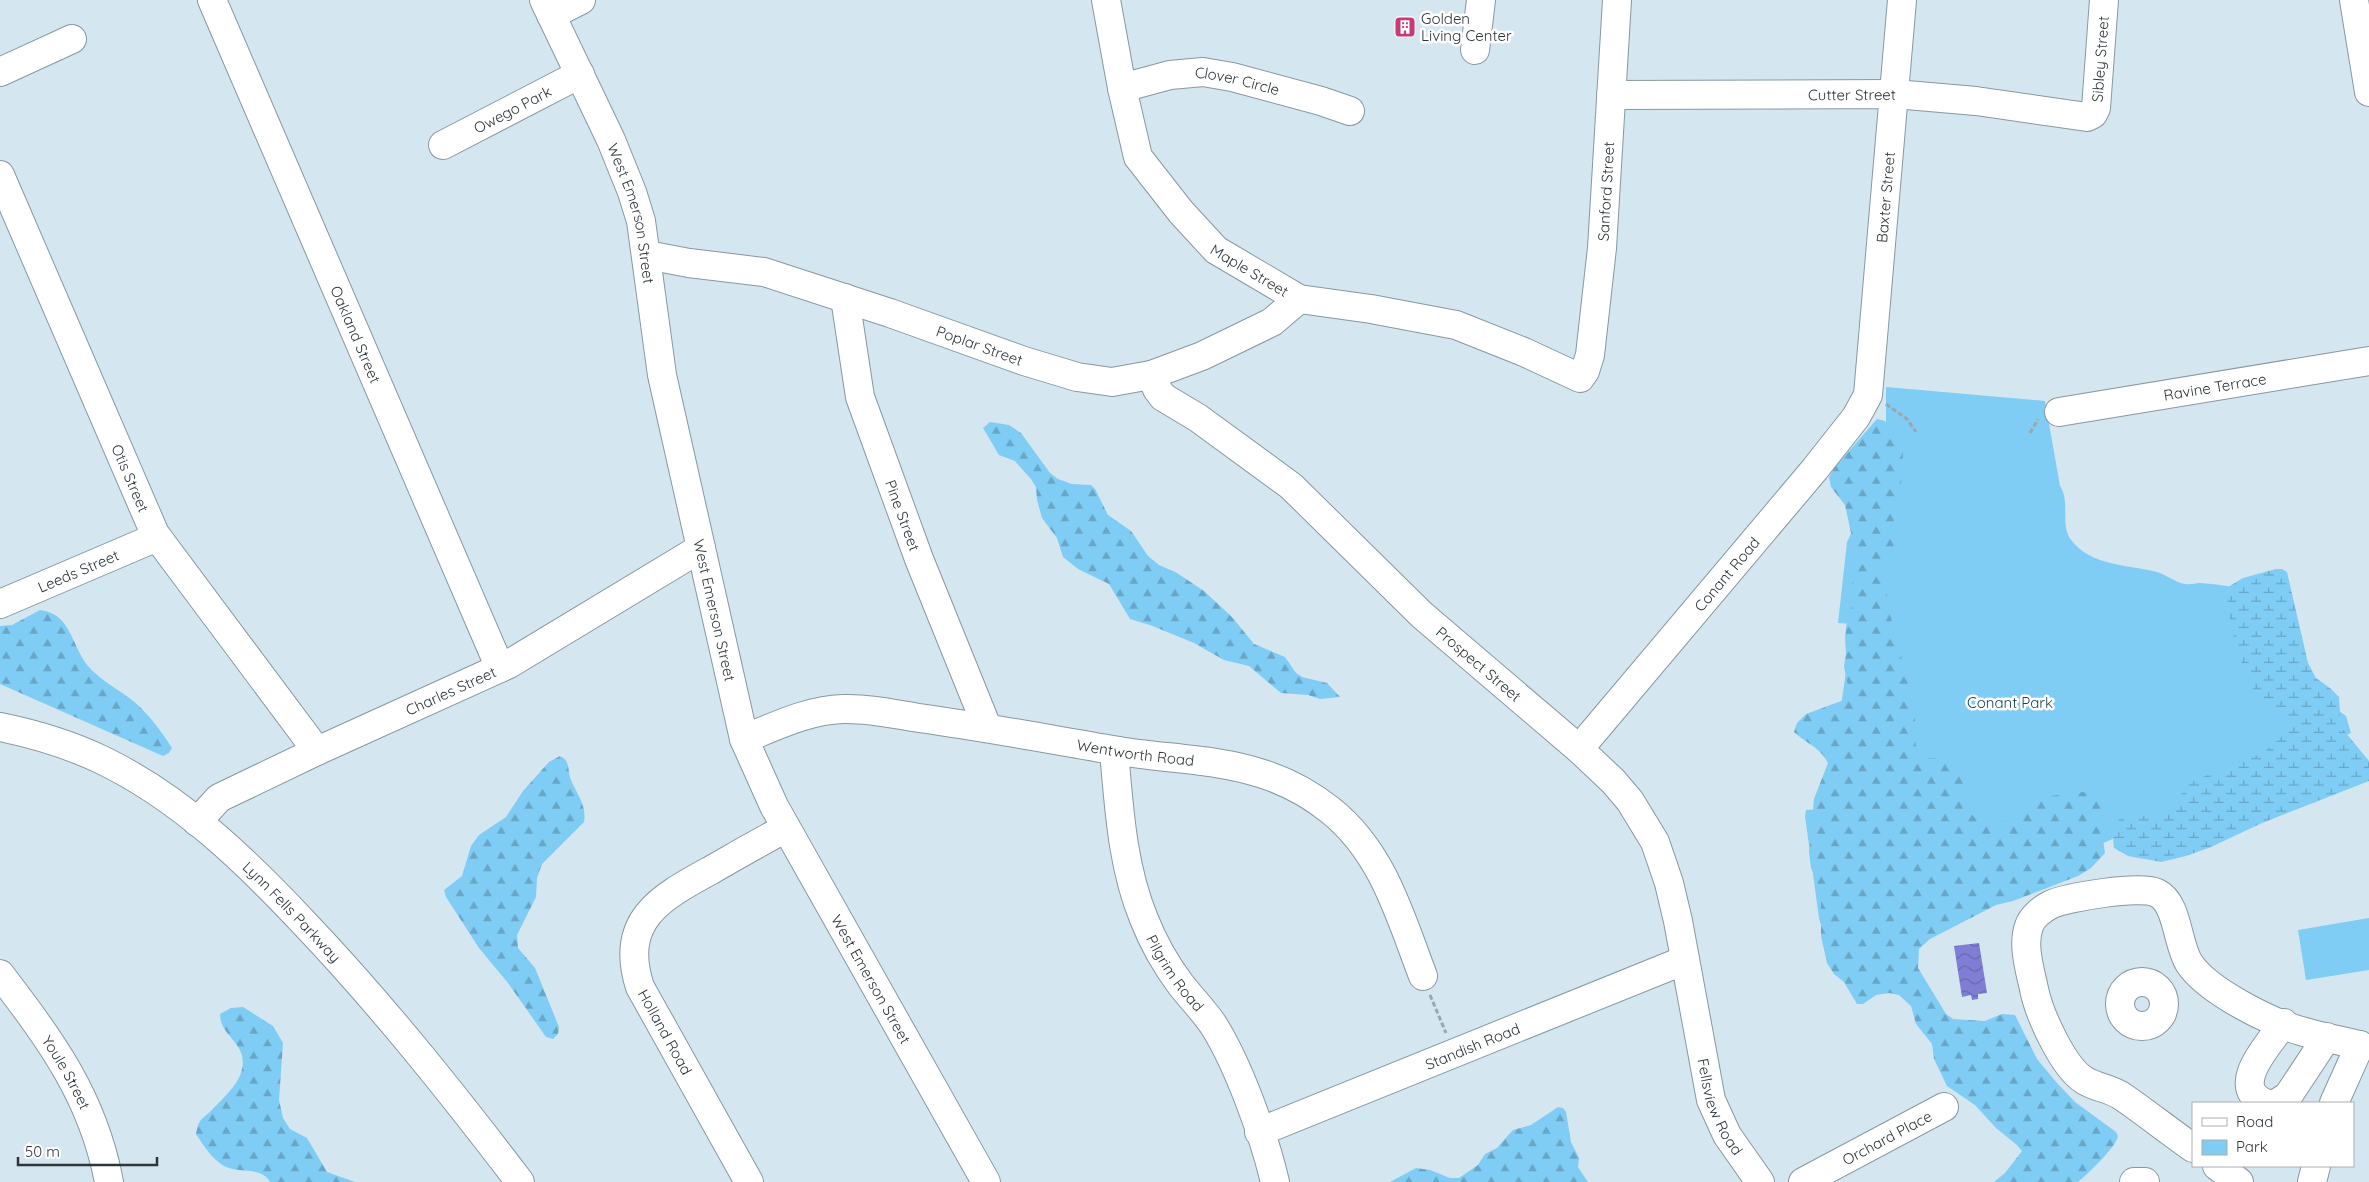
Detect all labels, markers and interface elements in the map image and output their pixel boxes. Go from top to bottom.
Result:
place label: Golden Living Center [1421,9,1512,45]
building icon: Golden Living Center [1393,15,1417,39]
street label: Sibley Street [2087,15,2112,103]
street label: Clover Circle [1194,62,1282,99]
street label: Owego Park [470,81,554,137]
street label: Cutter Street [1808,84,1896,104]
street label: West Emerson Street [604,140,659,285]
street label: Sanford Street [1593,141,1618,242]
street label: Baxter Street [1872,151,1898,244]
street label: Maple Street [1207,240,1292,300]
street label: Oakland Street [327,283,385,386]
street label: Poplar Street [934,321,1025,369]
street label: Ravine Terrace [2162,369,2268,404]
street label: Otis Street [108,441,154,515]
street label: Pine Street [881,477,925,554]
street label: Conant Road [1690,533,1763,615]
street label: West Emerson Street [690,537,740,683]
street label: Leeds Street [35,545,122,596]
street label: Prospect Street [1432,622,1525,705]
street label: Charles Street [402,662,499,719]
park label: Conant Park [1967,693,2053,712]
street label: Wentworth Road [1075,734,1195,769]
street label: Lynn Fells Parkway [239,857,345,966]
street label: West Emerson Street [827,911,915,1047]
street label: Pilgrim Road [1143,931,1208,1015]
street label: Holland Road [634,986,696,1078]
street label: Standish Road [1422,1018,1522,1074]
street label: Youle Street [38,1032,95,1112]
street label: Fellsview Road [1694,1057,1747,1159]
legend [2192,1102,2354,1167]
street label: Orchard Place [1839,1106,1935,1169]
text: Road [2236,1112,2273,1131]
scale bar [18,1134,156,1166]
text: Park [2236,1137,2268,1156]
text: 50 m [25,1142,60,1161]

